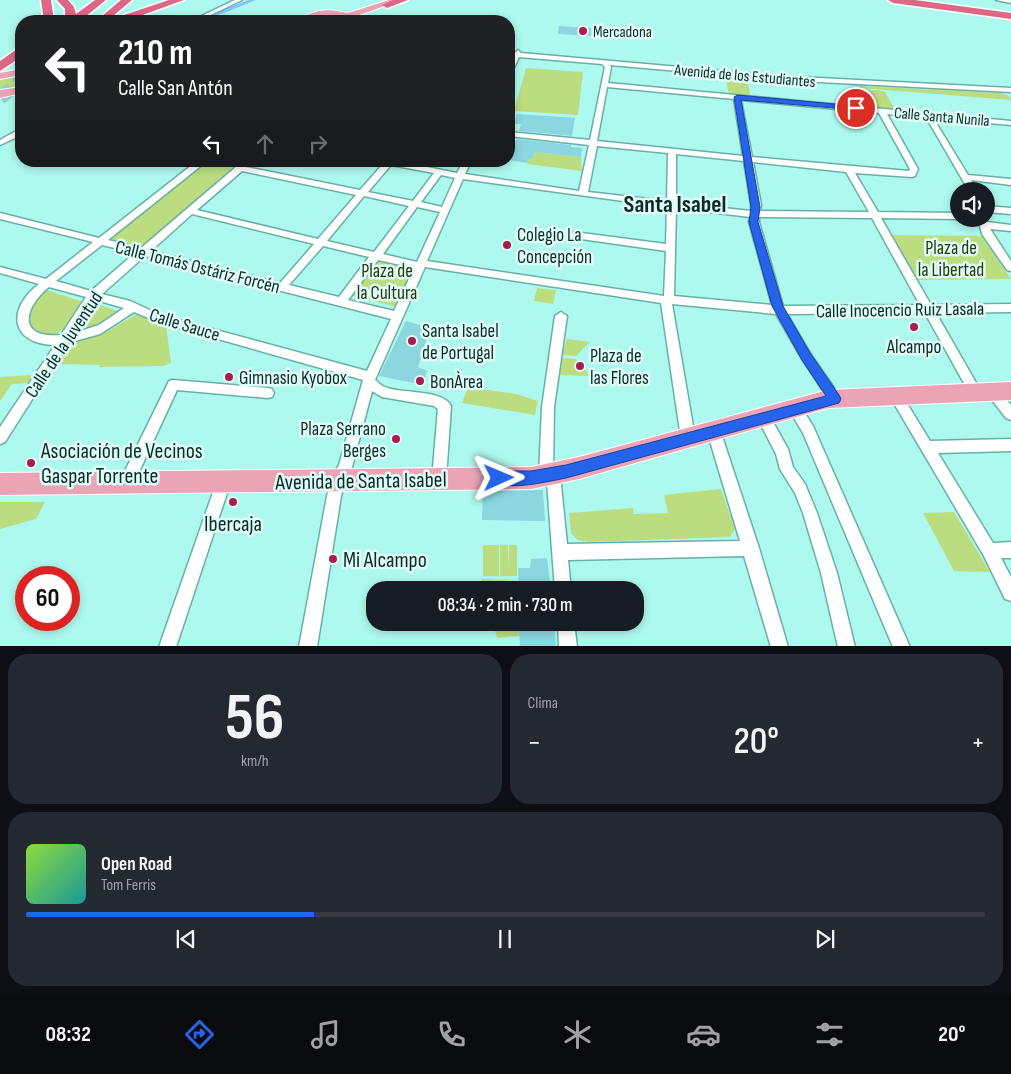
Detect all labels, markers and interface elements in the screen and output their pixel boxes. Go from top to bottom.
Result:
place label: Mercadona [593,23,652,42]
marker: Mercadona [577,25,589,37]
text: 210 m [118,32,192,75]
icon: left [35,35,100,100]
street label: Avenida de los Estudiantes [673,61,816,92]
text: Calle San Antón [118,75,233,102]
pin [835,87,877,129]
icon: arrive [842,94,870,122]
street label: Calle Santa Nunila [893,104,990,131]
icon: left [198,130,226,158]
icon: ahead [251,130,279,158]
icon: right [304,130,332,158]
map controls [950,182,995,227]
button: sound [950,182,995,227]
district label: Santa Isabel [624,190,726,219]
place label: Colegio La Concepción [517,224,592,269]
street label: Calle Tomás Ostáriz Forcén [113,236,282,299]
park label: Plaza de la Libertad [918,237,984,282]
marker: Colegio La Concepción [501,239,513,251]
park label: Plaza de la Cultura [357,260,417,305]
street label: Calle de la Juventud [20,287,108,402]
street label: Calle Inocencio Ruiz Lasala [816,298,984,323]
street label: Calle Sauce [147,304,223,347]
place label: Santa Isabel de Portugal [422,320,499,365]
marker: Alcampo [908,321,920,333]
marker: Santa Isabel de Portugal [406,335,418,347]
place label: Alcampo [886,336,941,359]
place label: Plaza de las Flores [590,345,649,390]
marker: Plaza de las Flores [574,360,586,372]
place label: Gimnasio Kyobox [239,367,347,390]
marker: Gimnasio Kyobox [223,371,235,383]
place label: BonÀrea [430,371,483,394]
marker: BonÀrea [414,375,426,387]
place label: Plaza Serrano Berges [300,418,386,463]
marker: Plaza Serrano Berges [390,433,402,445]
place label: Asociación de Vecinos Gaspar Torrente [40,438,203,490]
position arrow [472,451,524,503]
marker: Asociación de Vecinos Gaspar Torrente [25,457,37,469]
street label: Avenida de Santa Isabel [274,467,447,497]
marker: Ibercaja [227,496,239,508]
place label: Ibercaja [204,511,262,538]
place label: Mi Alcampo [343,547,427,574]
marker: Mi Alcampo [327,553,339,565]
speed limit sign: 60 [15,566,80,631]
text: 08:34 · 2 min · 730 m [438,594,572,617]
text: 56 [225,680,284,758]
text: Clima [528,694,558,713]
text: 20° [734,719,779,764]
text: − [528,726,541,759]
text: + [971,726,985,759]
text: km/h [241,752,269,771]
text: Open Road [101,853,172,876]
text: Tom Ferris [101,876,156,895]
icon: previous [172,925,200,953]
icon: pause [491,925,519,953]
icon: next [811,925,839,953]
icon: directions [182,1017,217,1052]
icon: music [308,1017,343,1052]
icon: phone [434,1017,469,1052]
icon: climate [560,1017,595,1052]
icon: car [686,1017,721,1052]
icon: filters [812,1017,847,1052]
text: 08:32 [46,1021,91,1048]
text: 20° [938,1021,965,1048]

